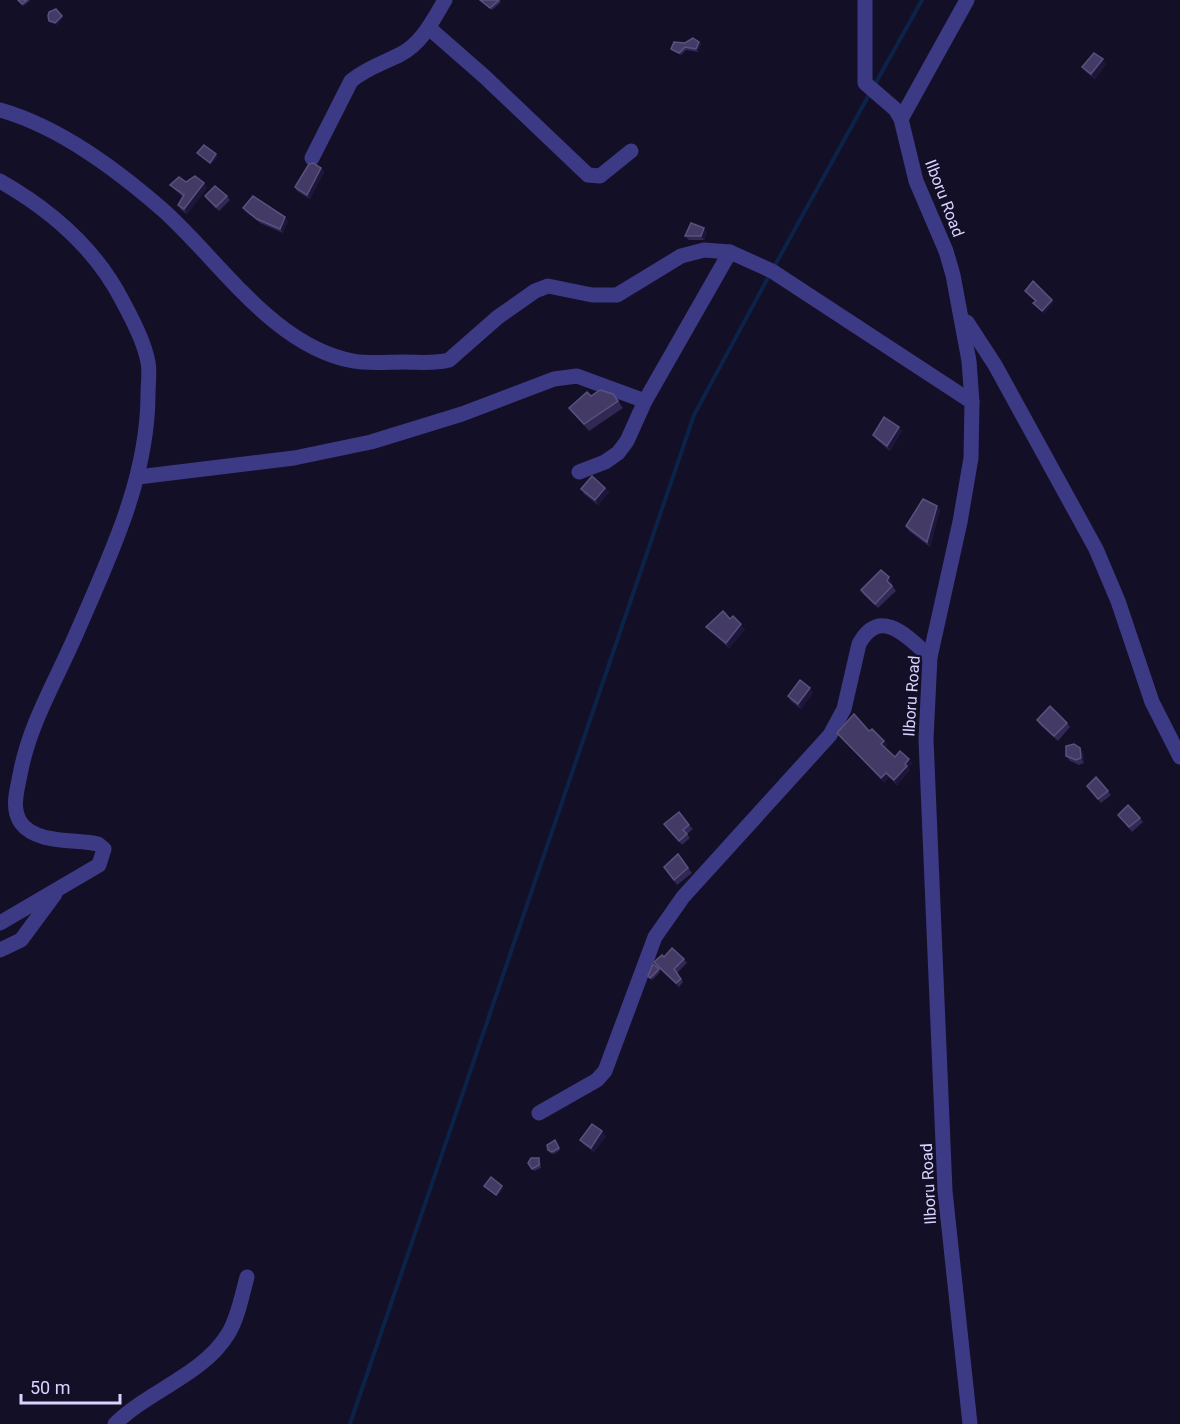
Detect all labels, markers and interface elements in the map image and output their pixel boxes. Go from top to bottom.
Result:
street label: Ilboru Road [921,157,968,240]
street label: Ilboru Road [899,655,924,737]
street label: Ilboru Road [917,1143,940,1225]
scale bar [21,1367,120,1405]
text: 50 m [30,1377,70,1398]

